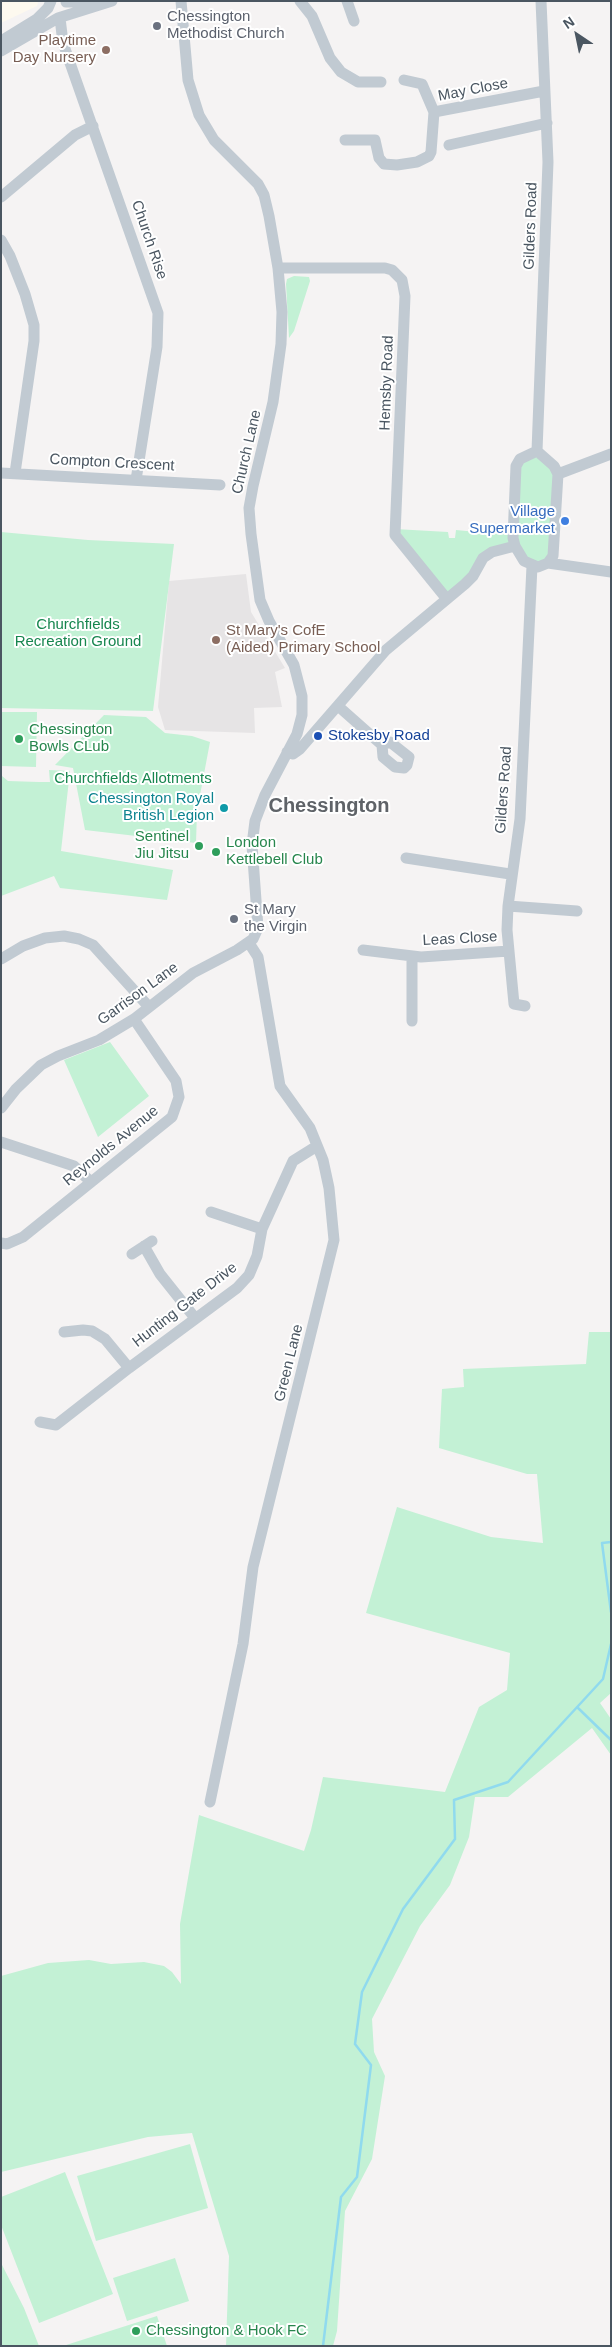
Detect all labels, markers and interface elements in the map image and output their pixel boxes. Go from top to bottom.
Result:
place label: Chessington Methodist Church [167,8,285,43]
north arrow [552,10,602,60]
text: N [560,13,577,32]
marker: Chessington Methodist Church [151,20,163,32]
place label: Playtime Day Nursery [13,32,96,67]
marker: Playtime Day Nursery [100,44,112,56]
street label: May Close [437,74,509,106]
street label: Gilders Road [520,182,542,270]
street label: Church Rise [127,198,171,282]
street label: Hemsby Road [376,335,398,431]
street label: Church Lane [229,408,265,496]
street label: Compton Crescent [49,451,175,475]
place label: Village Supermarket [469,503,555,538]
marker: Village Supermarket [559,515,571,527]
park label: Churchfields Recreation Ground [15,616,141,651]
place label: St Mary's CofE (Aided) Primary School [226,622,380,657]
marker: St Mary's CofE (Aided) Primary School [210,634,222,646]
place label: Chessington Bowls CLub [29,721,112,756]
place label: Stokesby Road [328,727,430,745]
marker: Stokesby Road [312,730,324,742]
marker: Chessington Bowls CLub [13,733,25,745]
street label: Gilders Road [492,746,516,834]
park label: Churchfields Allotments [54,770,212,788]
place label: Chessington Royal British Legion [88,790,214,825]
district label: Chessington [268,794,390,818]
marker: Chessington Royal British Legion [218,802,230,814]
place label: Sentinel Jiu Jitsu [135,828,189,863]
place label: London Kettlebell Club [226,834,323,869]
marker: Sentinel Jiu Jitsu [193,840,205,852]
marker: London Kettlebell Club [210,846,222,858]
place label: St Mary the Virgin [244,901,307,936]
marker: St Mary the Virgin [228,913,240,925]
street label: Leas Close [422,928,498,950]
street label: Garrison Lane [94,959,182,1029]
street label: Reynolds Avenue [60,1102,162,1190]
street label: Hunting Gate Drive [129,1259,241,1351]
street label: Green Lane [271,1322,307,1404]
place label: Chessington & Hook FC [146,2322,307,2340]
marker: Chessington & Hook FC [130,2325,142,2337]

